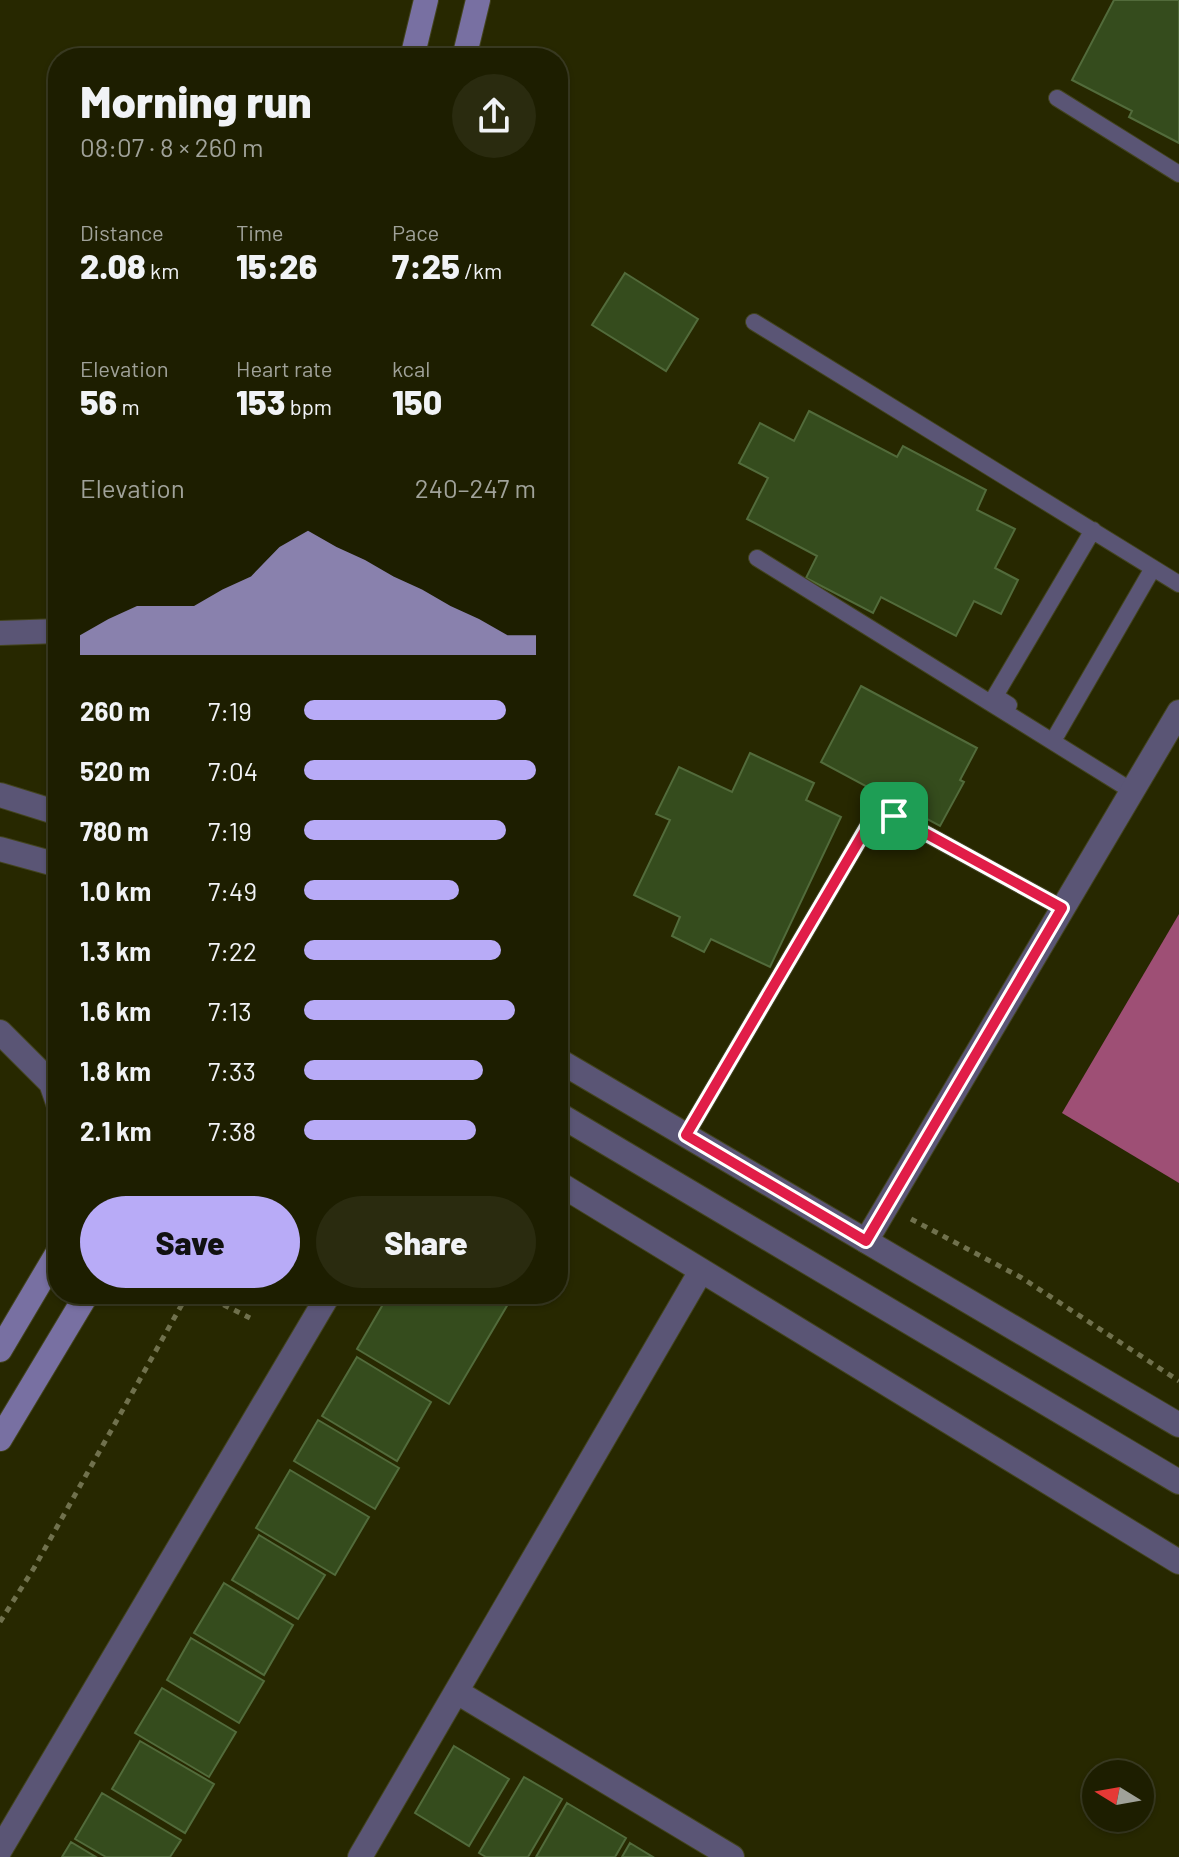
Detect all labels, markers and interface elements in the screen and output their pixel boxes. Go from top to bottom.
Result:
text: Morning run [80,74,312,127]
button: share [452,74,536,158]
text: 08:07 · 8 × 260 m [80,131,264,162]
text: Distance [80,219,164,245]
text: Time [236,219,284,245]
text: Pace [392,219,439,245]
text: 2.08 [80,245,146,286]
text: 15:26 [236,245,317,286]
text: 7:25 [392,245,460,286]
text: km [146,257,179,283]
text: /km [460,257,502,283]
text: Elevation [80,355,169,381]
text: Heart rate [236,355,333,381]
text: kcal [392,355,430,381]
text: 56 [80,381,117,422]
text: 153 [236,381,285,422]
text: 150 [392,381,442,422]
text: m [117,393,140,419]
text: bpm [285,393,332,419]
text: Elevation [80,472,185,503]
text: 240–247 m [415,472,536,503]
text: 260 m [80,695,150,726]
text: 7:19 [208,695,252,726]
text: 520 m [80,755,150,786]
text: 7:04 [208,755,258,786]
pin [860,782,928,850]
icon: arrive [872,794,916,838]
text: 780 m [80,815,149,846]
text: 7:19 [208,815,252,846]
text: 1.0 km [80,875,151,906]
text: 7:49 [208,875,257,906]
text: 1.3 km [80,935,151,966]
text: 7:22 [208,935,257,966]
text: 1.6 km [80,995,151,1026]
text: 7:13 [208,995,252,1026]
text: 1.8 km [80,1055,151,1086]
text: 7:33 [208,1055,256,1086]
text: 2.1 km [80,1115,152,1146]
text: 7:38 [208,1115,256,1146]
button: Save [80,1196,300,1288]
button: Share [316,1196,536,1288]
north arrow [1082,1760,1154,1832]
map controls [1082,1760,1154,1832]

